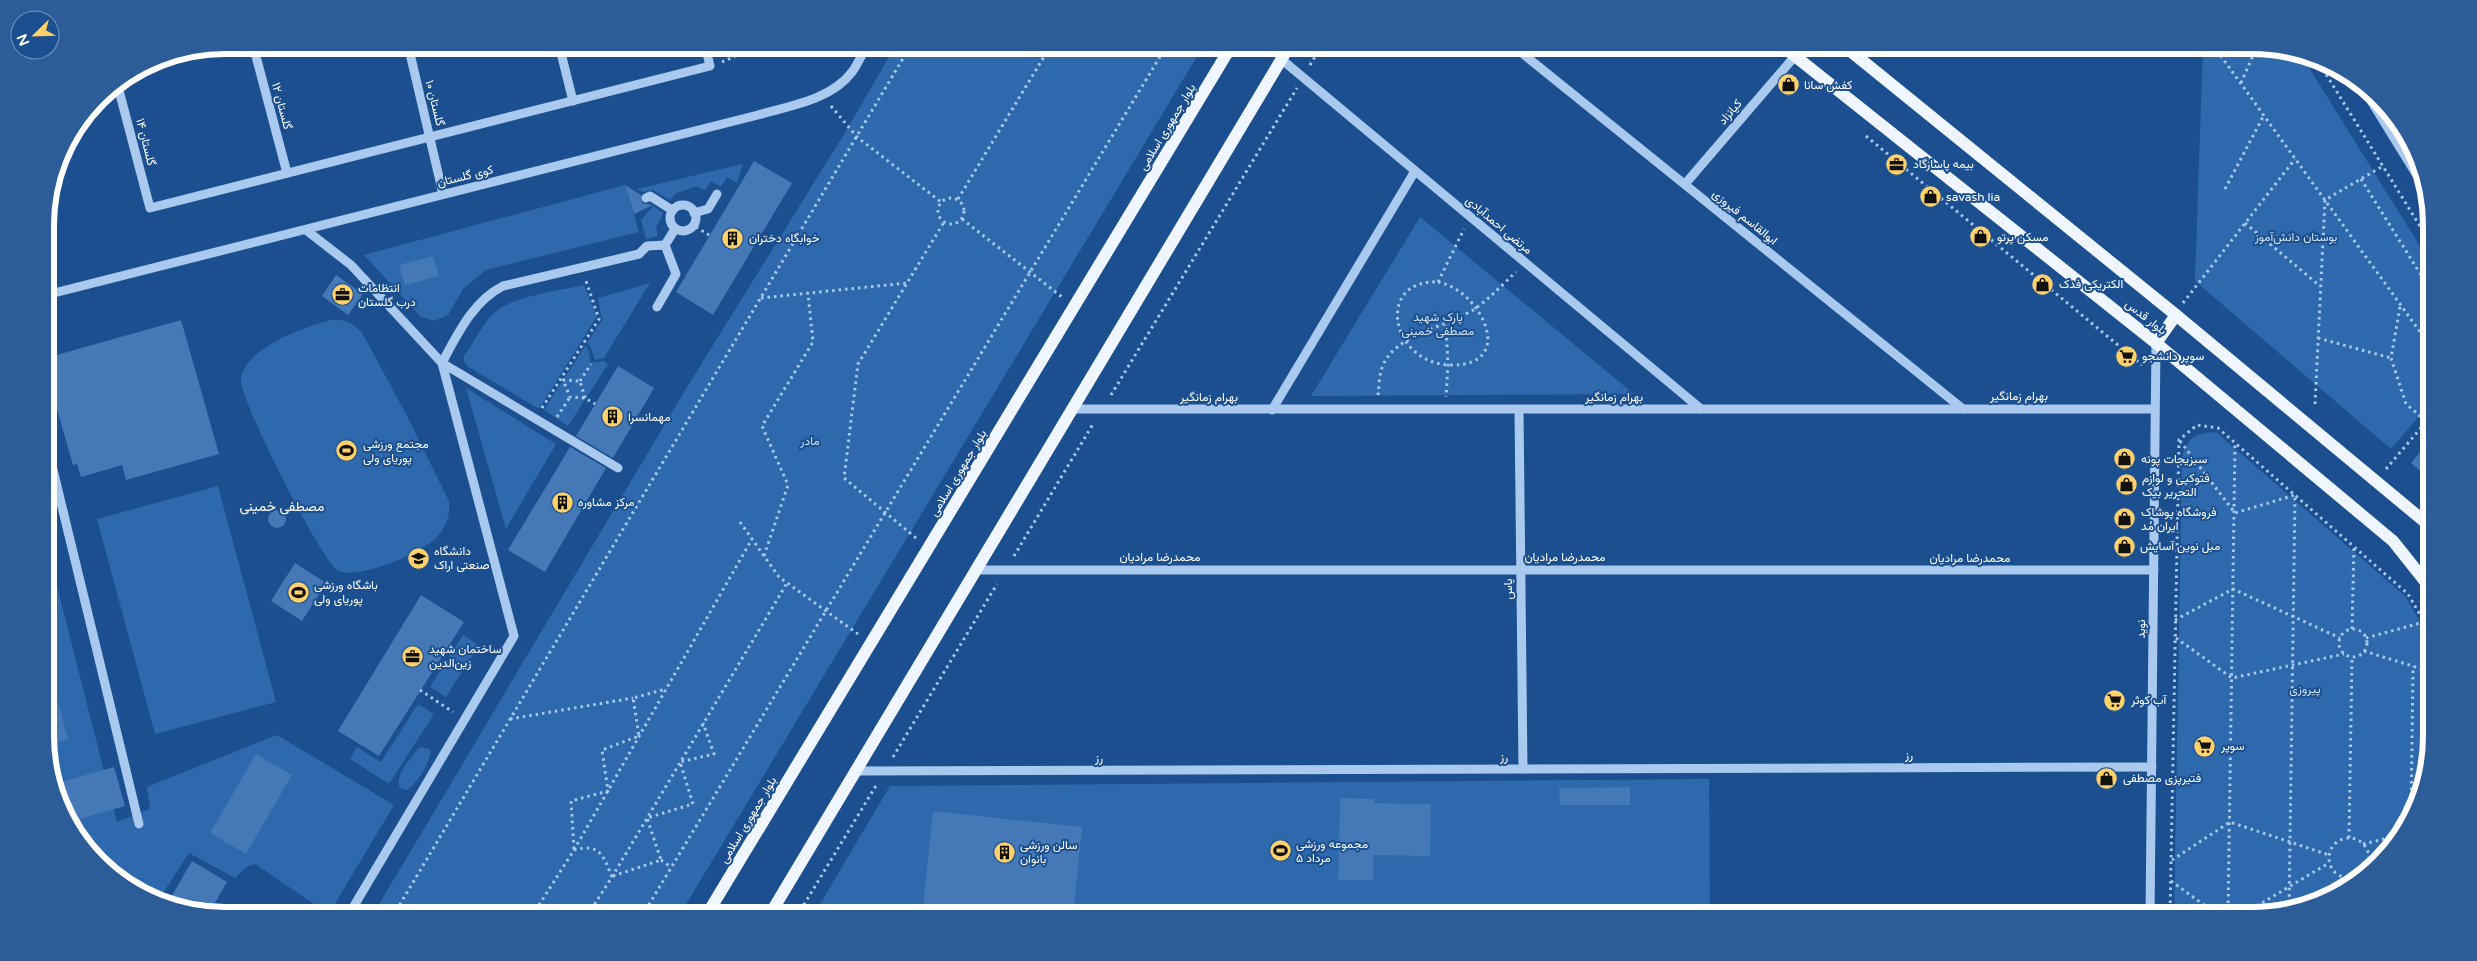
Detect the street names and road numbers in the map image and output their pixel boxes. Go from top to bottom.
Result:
street label: گلستان ۱۰ [423,79,447,127]
street label: گلستان ۱۲ [269,81,295,131]
street label: بلوار جمهوری اسلامی [1136,81,1199,173]
street label: کیانزاد [1715,97,1745,128]
street label: گلستان ۱۴ [133,117,159,167]
street label: کوی گلستان [435,162,495,191]
street label: ابوالقاسم فیروزی [1709,186,1780,248]
street label: مرتضی احمدآبادی [1462,193,1535,258]
street label: بلوار قدس [2122,296,2170,338]
street label: بهرام زمانگیر [1989,389,2048,404]
street label: بهرام زمانگیر [1179,390,1238,405]
street label: بهرام زمانگیر [1584,390,1643,405]
street label: بلوار جمهوری اسلامی [927,427,990,519]
street label: محمدرضا مرادیان [1119,550,1201,565]
street label: محمدرضا مرادیان [1524,550,1606,565]
street label: محمدرضا مرادیان [1929,551,2011,566]
street label: یاس [1501,578,1516,600]
street label: نوید [2134,619,2149,639]
street label: رز [1904,748,1913,763]
street label: رز [1499,750,1508,765]
street label: رز [1094,751,1103,766]
street label: بلوار جمهوری اسلامی [717,774,780,866]

